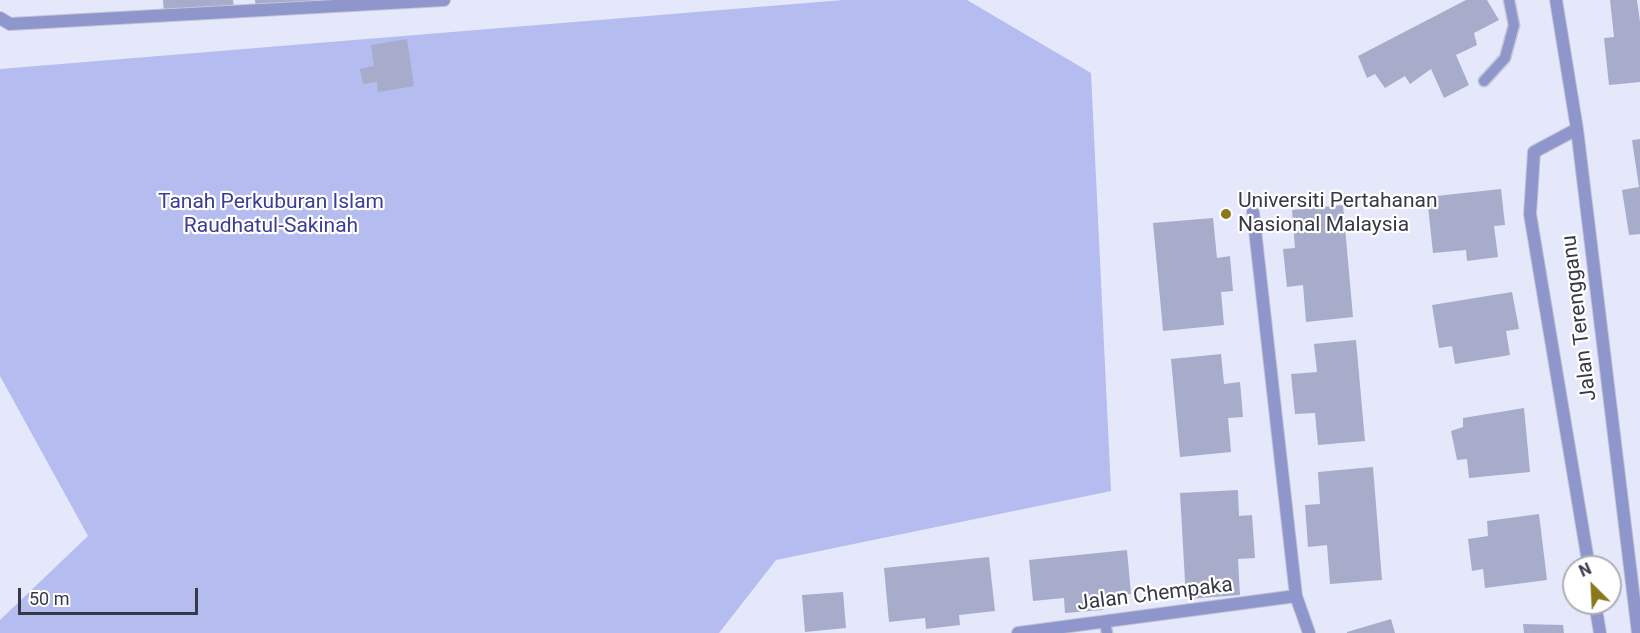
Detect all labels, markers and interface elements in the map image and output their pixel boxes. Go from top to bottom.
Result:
place label: Universiti Pertahanan Nasional Malaysia [1238,189,1438,239]
park label: Tanah Perkuburan Islam Raudhatul-Sakinah [158,190,384,240]
marker: Universiti Pertahanan Nasional Malaysia [1219,207,1233,221]
street label: Jalan Terengganu [1557,234,1603,402]
north arrow [1562,555,1622,615]
text: N [1576,559,1594,581]
street label: Jalan Chempaka [1076,573,1234,617]
scale bar [21,576,201,614]
text: 50 m [29,588,69,609]

